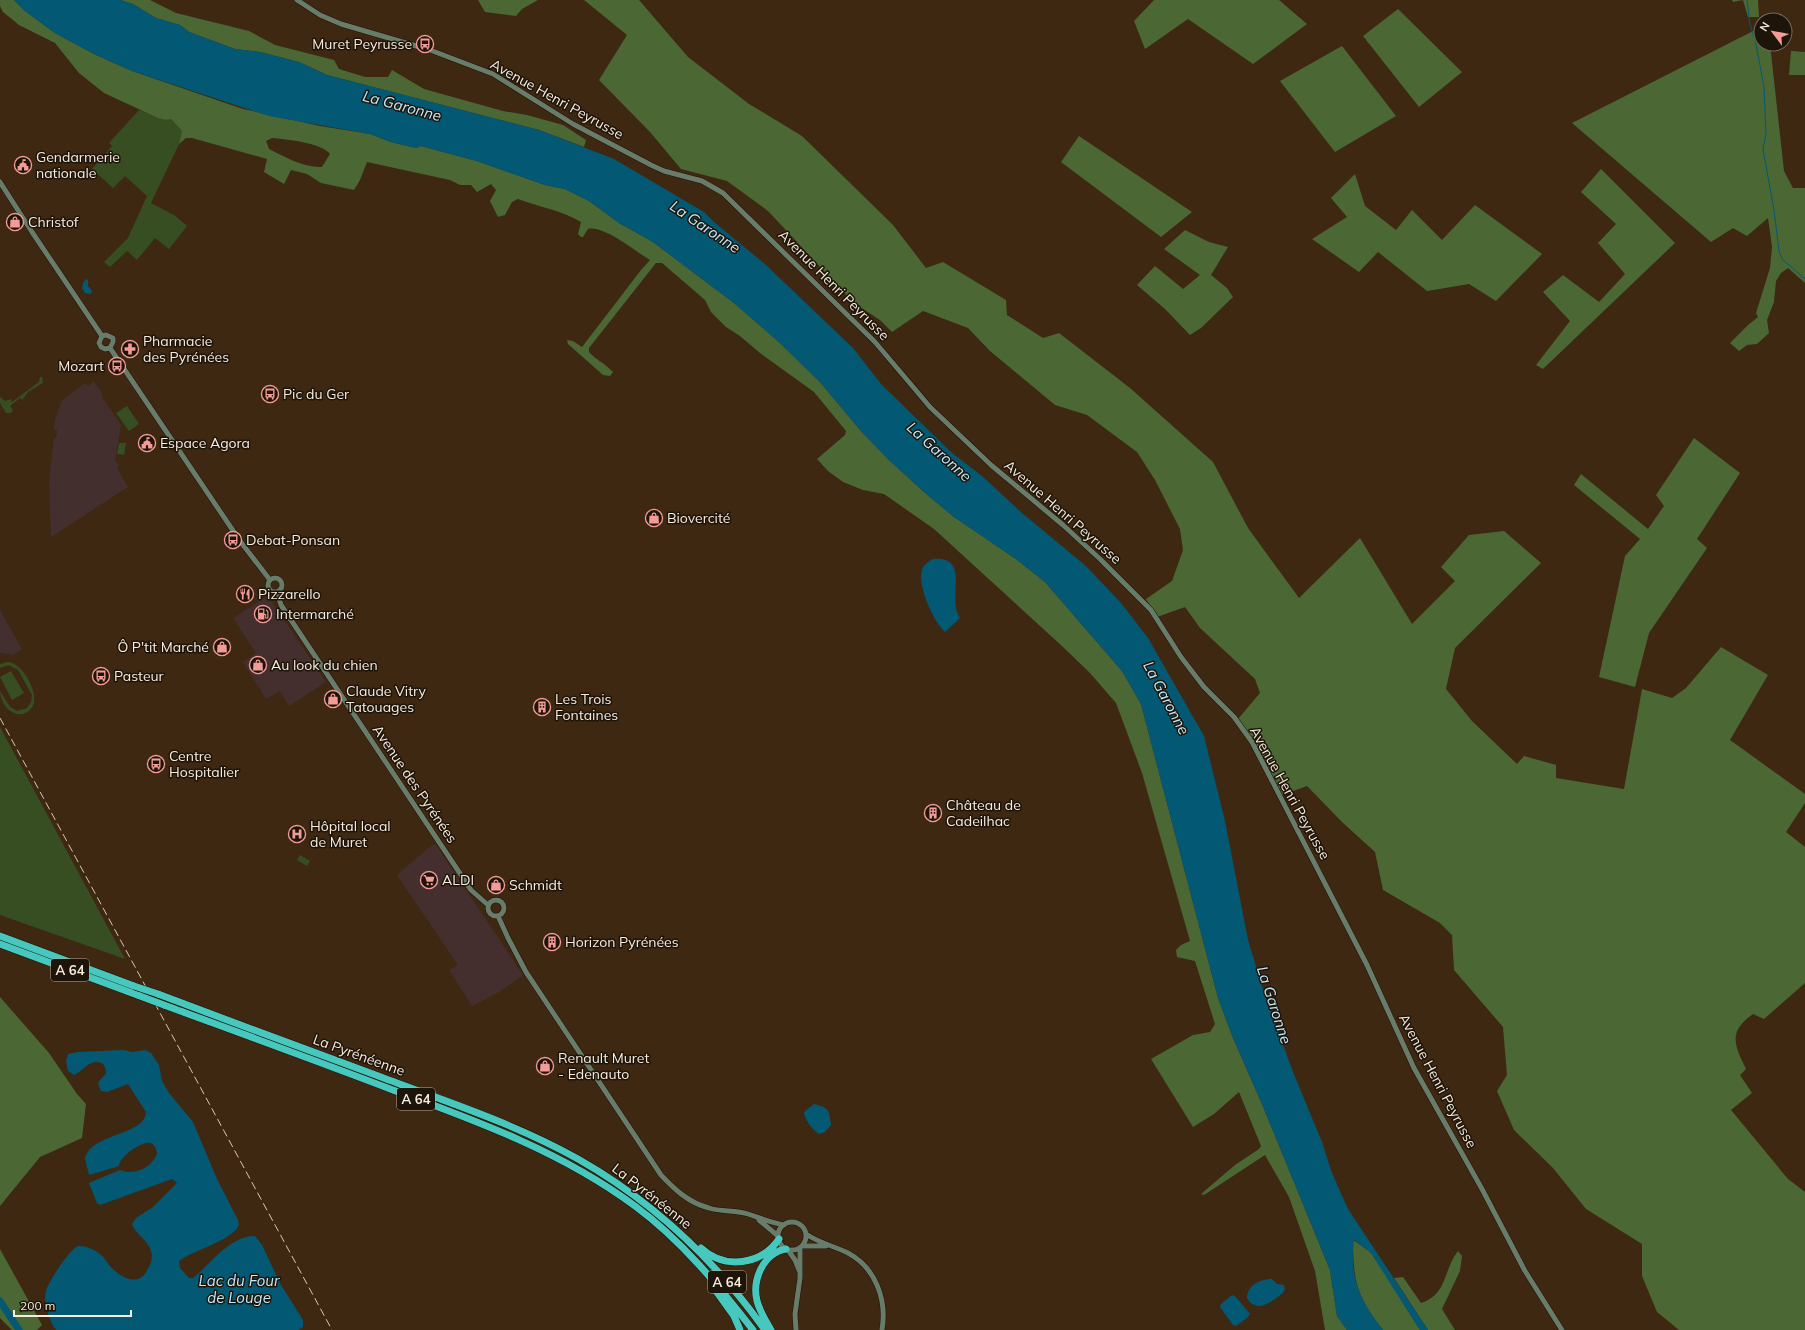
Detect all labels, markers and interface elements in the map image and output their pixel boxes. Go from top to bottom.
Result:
north arrow [1753,12,1793,52]
text: N [1756,19,1773,34]
bus stop icon: Muret Peyrusse [415,34,435,54]
place label: Muret Peyrusse [312,35,412,53]
street label: Avenue Henri Peyrusse [487,55,627,143]
water label: La Garonne [361,86,444,125]
place label: Gendarmerie nationale [36,148,120,182]
public building icon: Gendarmerie nationale [13,155,33,175]
water label: La Garonne [667,196,744,257]
shop icon: Christof [5,212,25,232]
place label: Christof [28,213,79,231]
street label: Avenue Henri Peyrusse [775,226,893,344]
place label: Pharmacie des Pyrénées [143,332,229,366]
pharmacy icon: Pharmacie des Pyrénées [120,339,140,359]
bus stop icon: Mozart [107,356,127,376]
place label: Mozart [58,357,104,375]
bus stop icon: Pic du Ger [260,384,280,404]
place label: Pic du Ger [283,385,350,403]
water label: La Garonne [903,418,976,486]
public building icon: Espace Agora [137,433,157,453]
place label: Espace Agora [160,434,250,452]
street label: Avenue Henri Peyrusse [1001,456,1125,568]
shop icon: Biovercité [644,508,664,528]
place label: Biovercité [667,509,730,527]
bus stop icon: Debat-Ponsan [223,530,243,550]
place label: Debat-Ponsan [246,531,340,549]
restaurant icon: Pizzarello [235,584,255,604]
place label: Pizzarello [258,585,321,603]
fuel station icon: Intermarché [253,604,273,624]
place label: Intermarché [276,605,354,623]
shop icon: Ô P'tit Marché [212,637,232,657]
place label: Ô P'tit Marché [117,638,209,656]
shop icon: Au look du chien [248,655,268,675]
place label: Au look du chien [271,656,378,674]
water label: La Garonne [1139,658,1194,738]
bus stop icon: Pasteur [91,666,111,686]
place label: Pasteur [114,667,165,685]
place label: Claude Vitry Tatouages [346,682,427,716]
shop icon: Claude Vitry Tatouages [323,689,343,709]
place label: Les Trois Fontaines [555,690,618,724]
building icon: Les Trois Fontaines [532,697,552,717]
street label: Avenue des Pyrénées [369,722,461,847]
street label: Avenue Henri Peyrusse [1246,723,1334,863]
place label: Centre Hospitalier [169,747,240,781]
bus stop icon: Centre Hospitalier [146,754,166,774]
place label: Château de Cadeilhac [946,796,1021,830]
building icon: Château de Cadeilhac [923,803,943,823]
place label: Hôpital local de Muret [310,817,391,851]
hospital icon: Hôpital local de Muret [287,824,307,844]
supermarket icon: ALDI [419,870,439,890]
place label: ALDI [442,871,474,889]
shop icon: Schmidt [486,875,506,895]
place label: Schmidt [509,876,562,894]
building icon: Horizon Pyrénées [542,932,562,952]
place label: Horizon Pyrénées [565,933,679,951]
road number: A 64 [51,959,89,981]
water label: La Garonne [1253,964,1296,1046]
street label: Avenue Henri Peyrusse [1395,1011,1481,1151]
street label: La Pyrénéenne [311,1030,407,1080]
place label: Renault Muret - Edenauto [558,1049,649,1083]
shop icon: Renault Muret - Edenauto [535,1056,555,1076]
road number: A 64 [397,1088,435,1110]
street label: La Pyrénéenne [609,1159,695,1233]
water label: Lac du Four de Louge [199,1271,280,1307]
road number: A 64 [708,1271,746,1293]
scale bar [14,1292,131,1318]
text: 200 m [20,1298,55,1313]

